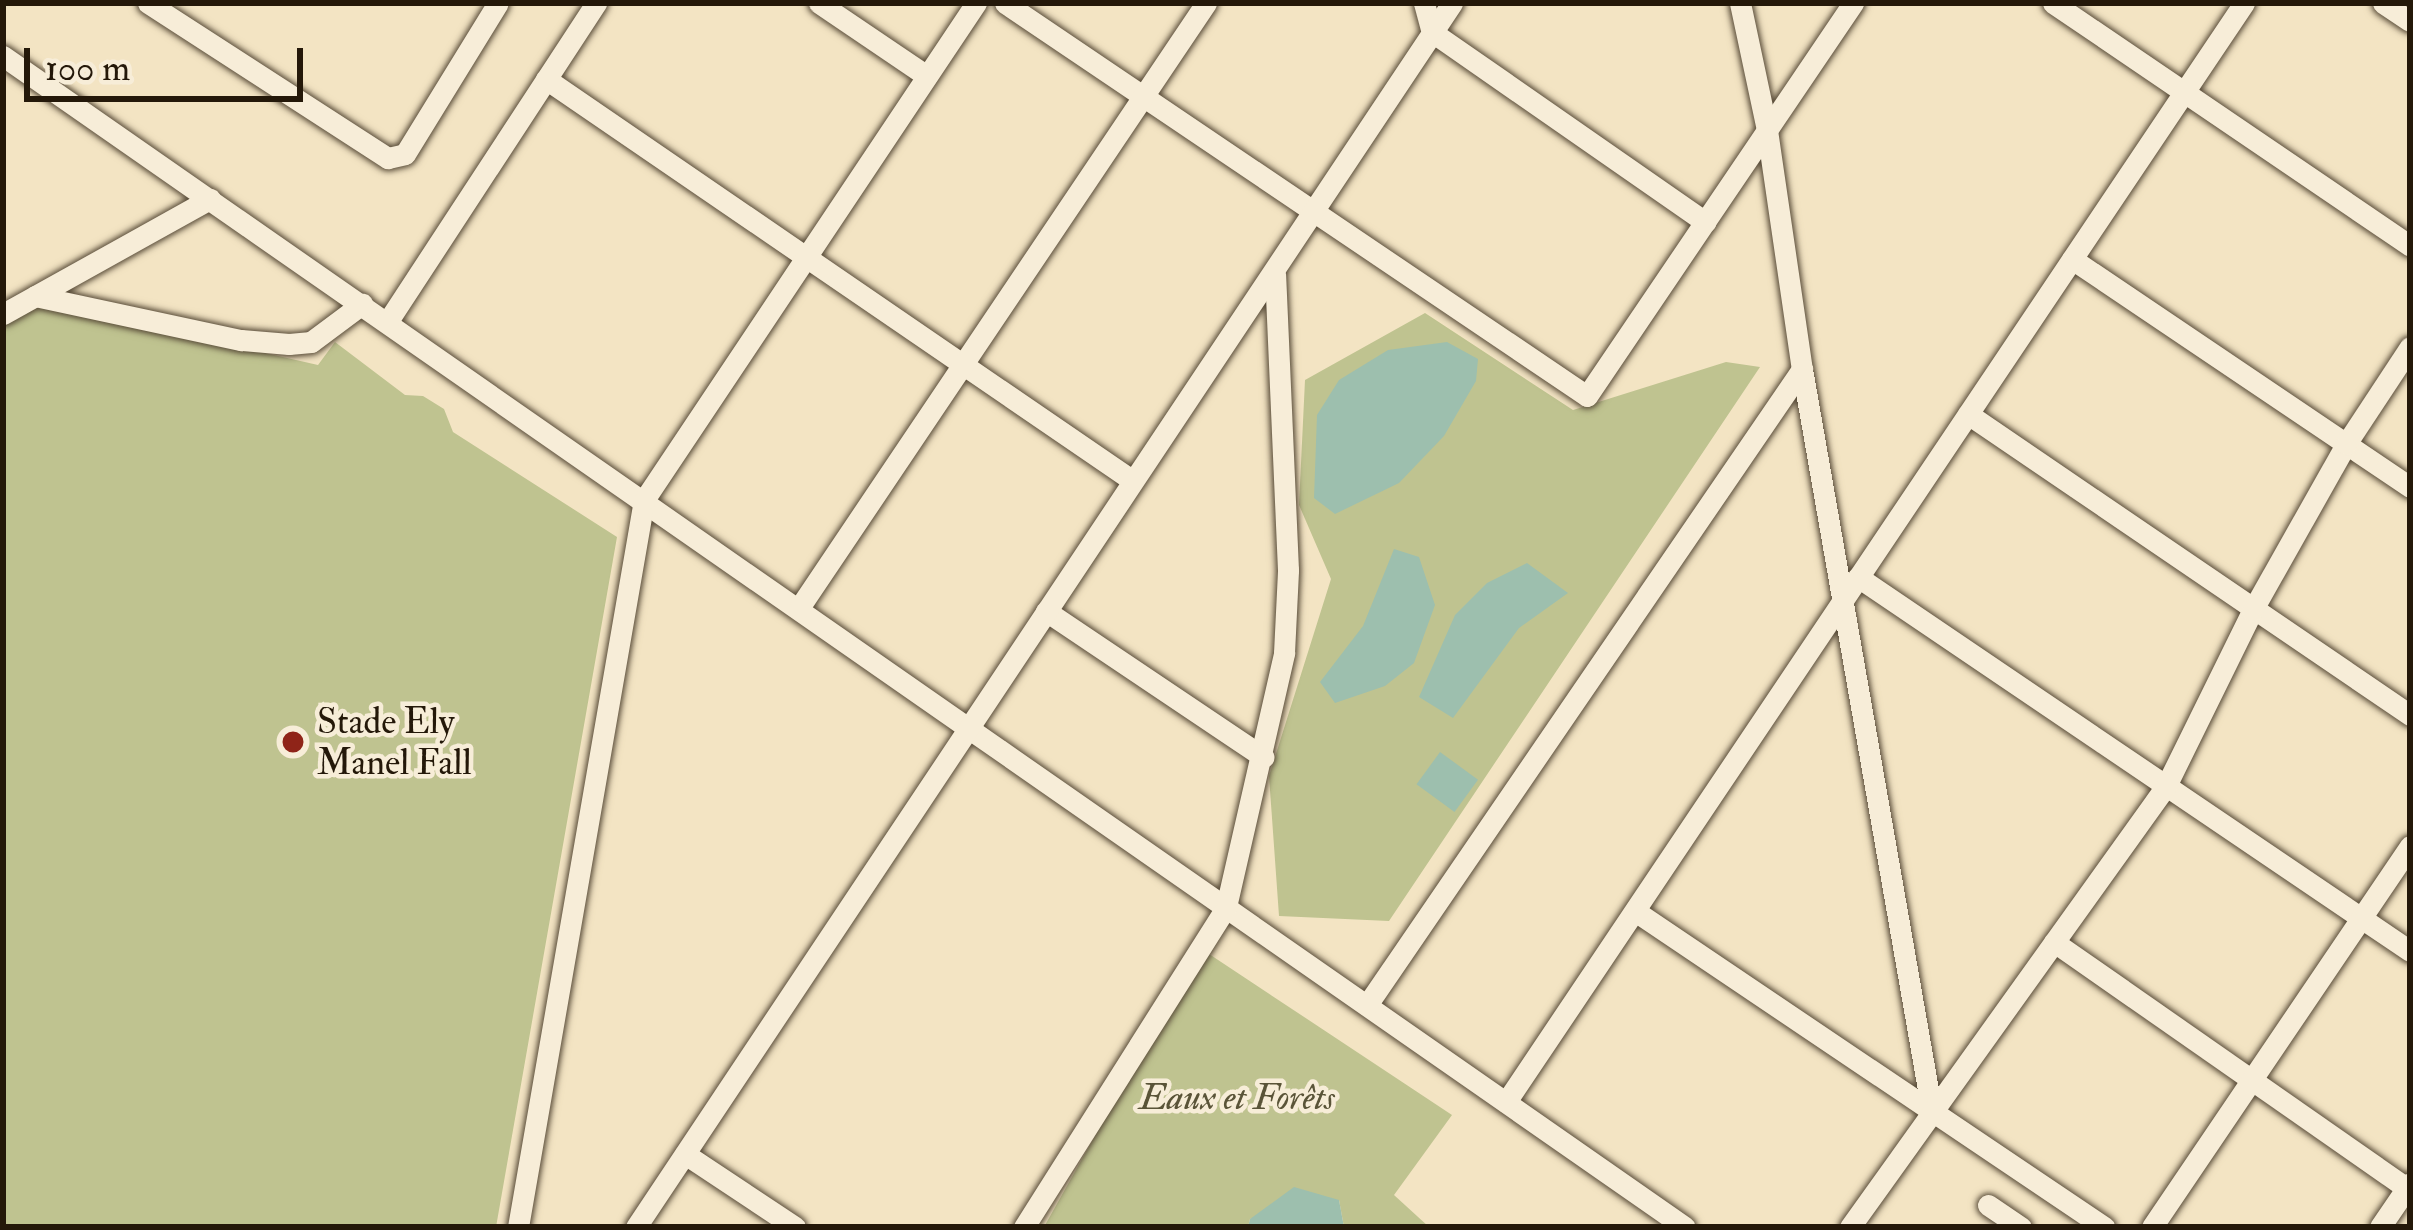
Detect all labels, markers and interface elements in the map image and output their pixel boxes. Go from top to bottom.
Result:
scale bar [30,24,309,98]
text: 100 m [45,46,130,91]
place label: Stade Ely Manel Fall [317,699,472,784]
marker: Stade Ely Manel Fall [280,729,306,755]
park label: Eaux et Forêts [1139,1076,1335,1120]

